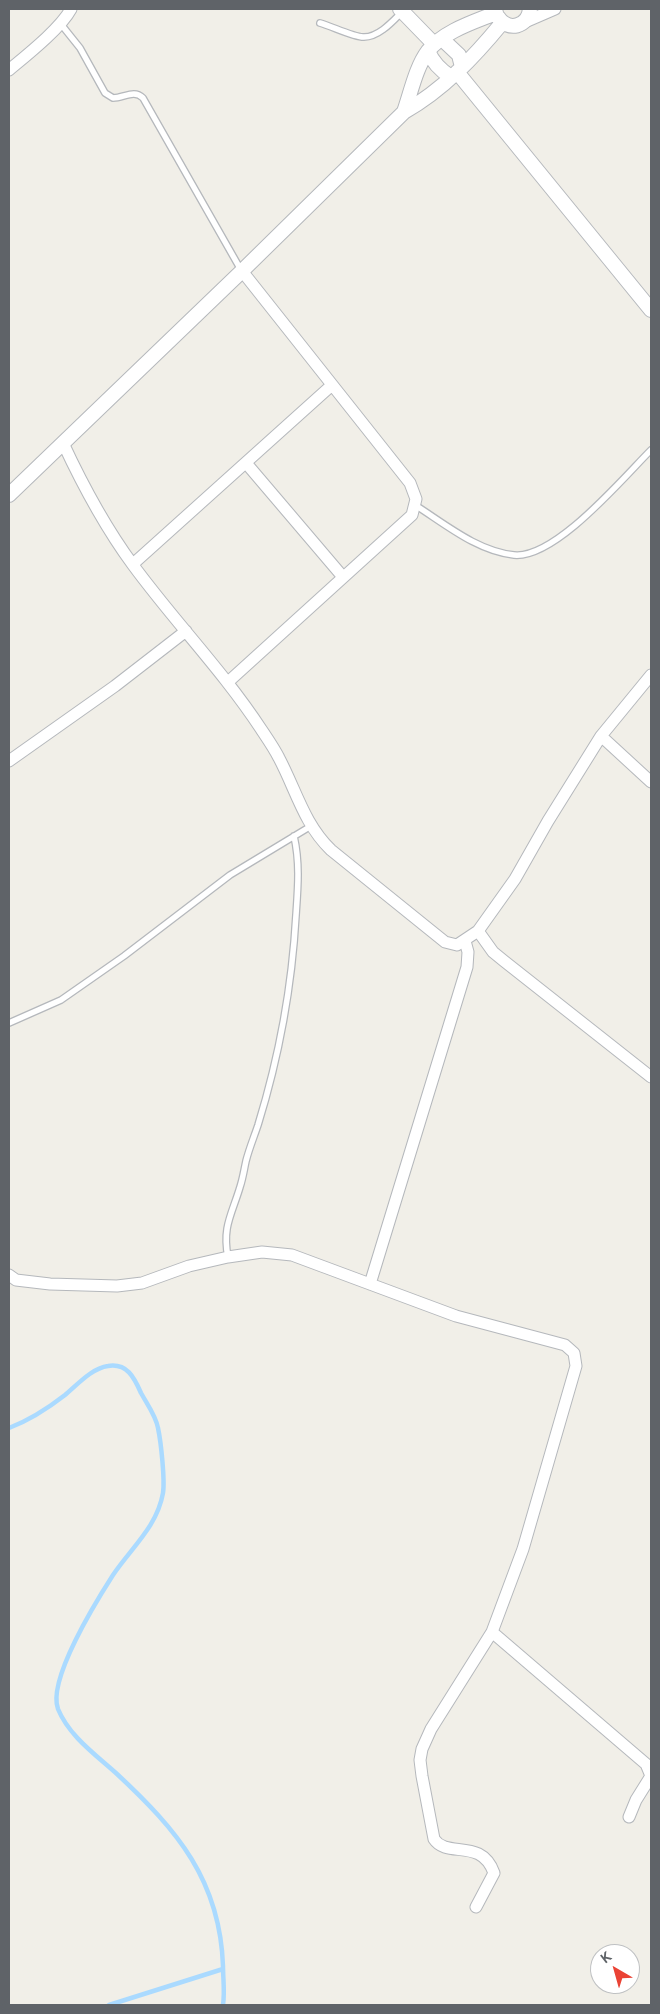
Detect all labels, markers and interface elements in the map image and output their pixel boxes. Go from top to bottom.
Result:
north arrow [590,1944,640,1994]
text: K [597,1948,615,1967]

